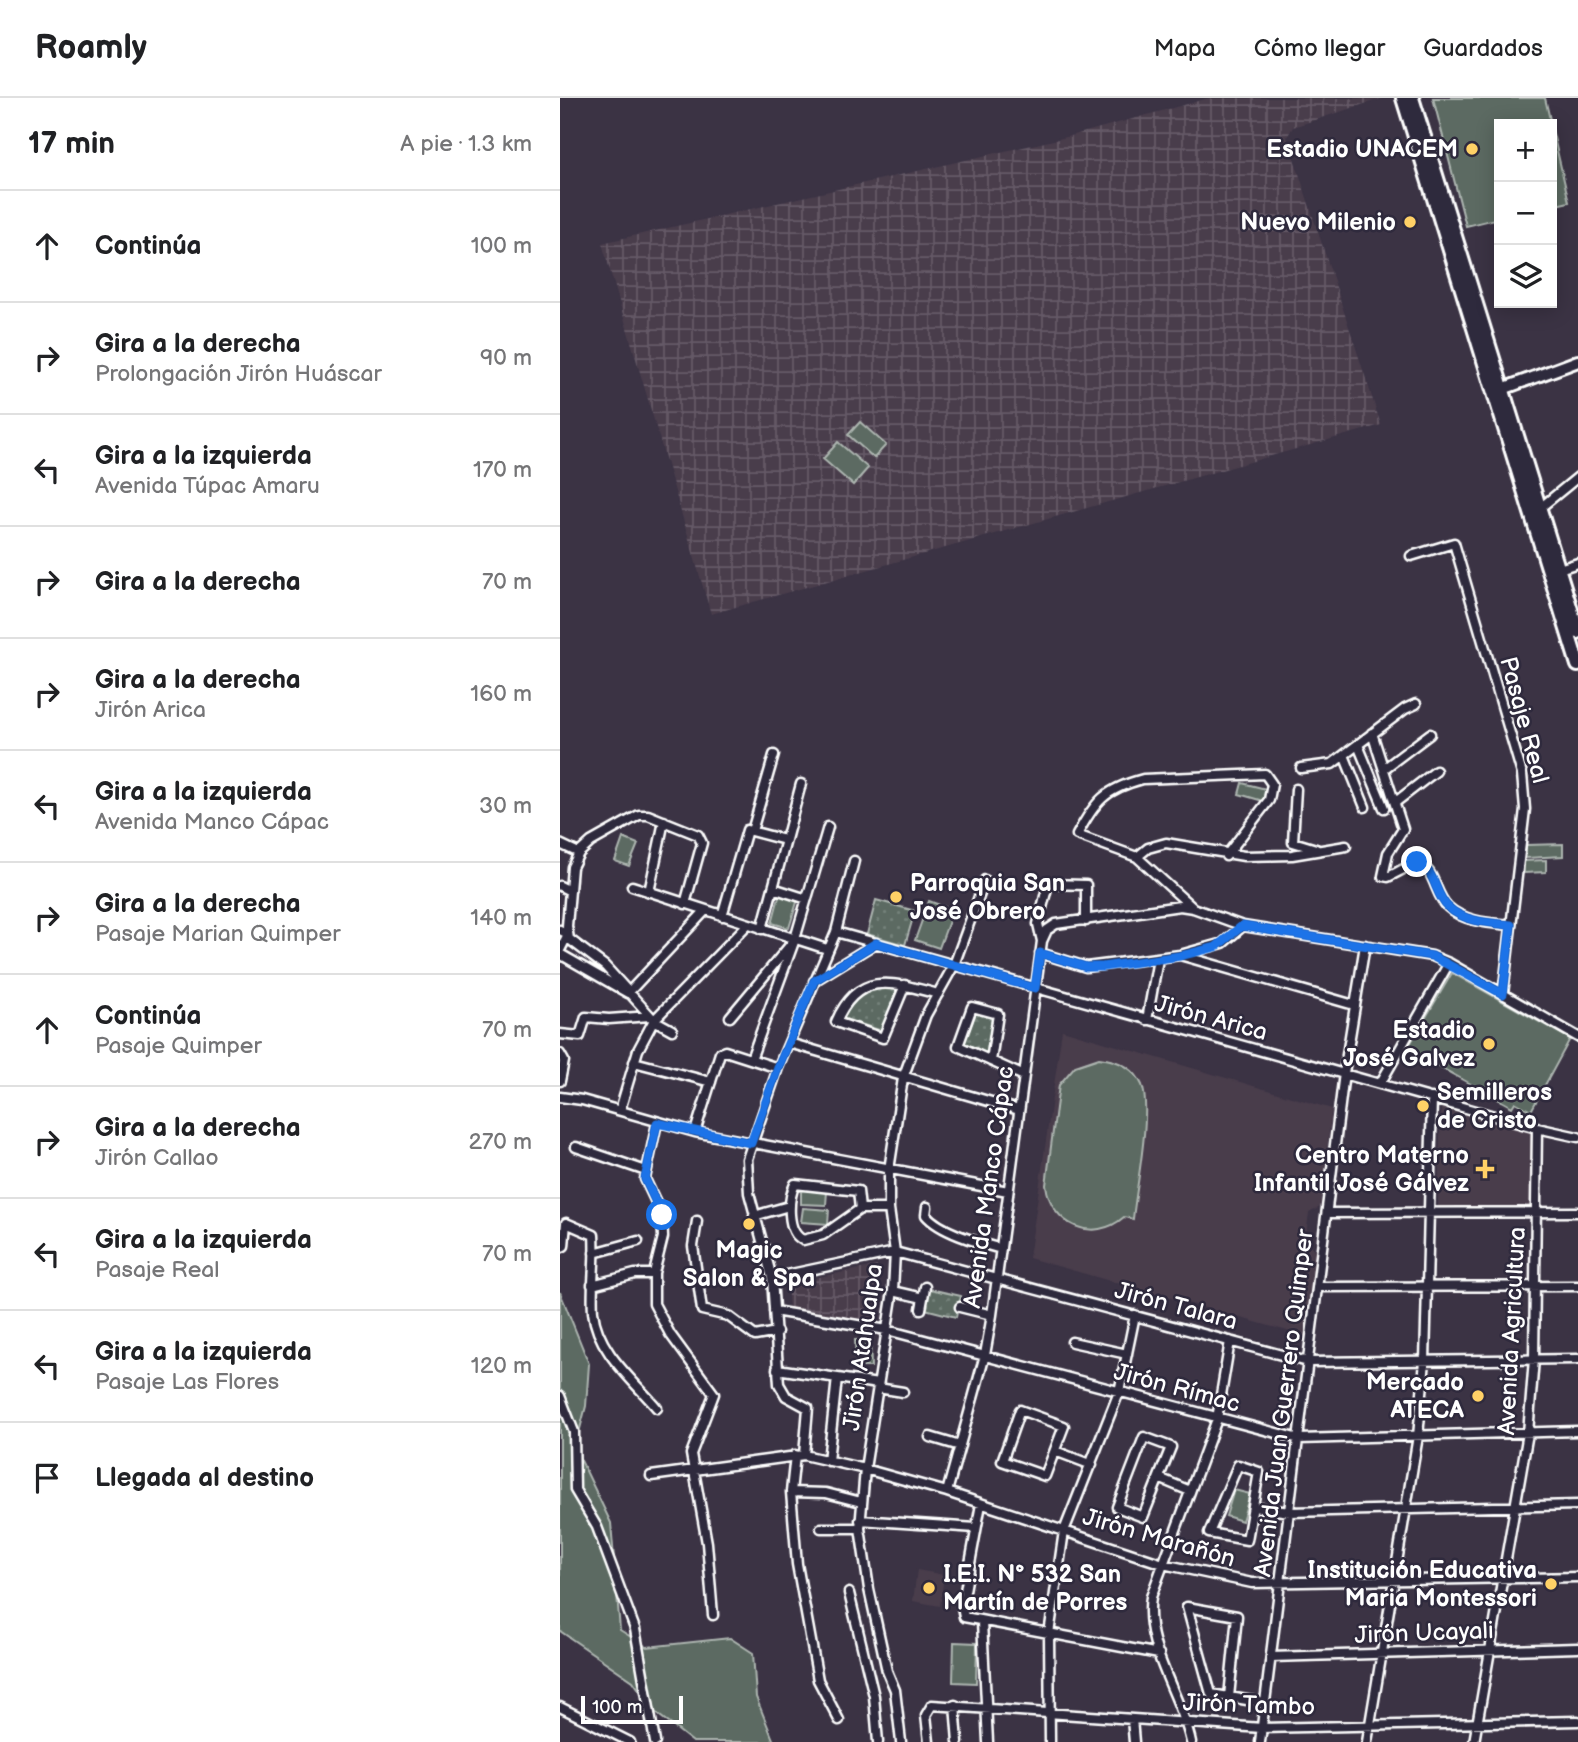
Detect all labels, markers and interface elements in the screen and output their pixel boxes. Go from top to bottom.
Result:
text: Roamly [35,28,147,68]
text: Mapa [1154,34,1216,63]
text: Cómo llegar [1254,34,1385,63]
text: Guardados [1423,34,1543,63]
map controls [1494,119,1557,308]
button: + [1494,119,1557,182]
text: 17 min [28,126,115,162]
text: A pie · 1.3 km [400,130,532,158]
place label: Estadio UNACEM [1266,135,1458,164]
marker: Estadio UNACEM [1464,141,1480,157]
button: − [1494,182,1557,245]
place label: Nuevo Milenio [1240,208,1396,237]
marker: Nuevo Milenio [1402,214,1418,230]
icon: ahead [28,227,66,265]
text: Continúa [95,231,202,262]
text: 100 m [471,232,532,260]
button: layers [1494,245,1557,308]
text: Gira a la derecha [95,329,301,360]
icon: right [28,339,66,377]
text: 90 m [480,344,532,372]
text: Prolongación Jirón Huáscar [95,360,382,388]
text: Gira a la izquierda [95,441,312,472]
icon: left [28,451,66,489]
text: 170 m [473,456,532,484]
text: Avenida Túpac Amaru [95,472,320,500]
icon: right [28,563,66,601]
text: Gira a la derecha [95,567,301,598]
text: 70 m [482,568,532,596]
street label: Pasaje Real [1493,654,1555,786]
text: Gira a la derecha [95,665,301,696]
icon: right [28,675,66,713]
text: 160 m [470,680,532,708]
text: Jirón Arica [95,696,206,724]
text: Gira a la izquierda [95,777,312,808]
icon: left [28,787,66,825]
text: 30 m [479,792,532,820]
text: Avenida Manco Cápac [95,808,329,836]
route end [1401,846,1432,877]
place label: Parroquia San José Obrero [910,869,1065,926]
text: Gira a la derecha [95,889,301,920]
marker: Parroquia San José Obrero [888,889,904,905]
icon: right [28,899,66,937]
text: 140 m [470,904,532,932]
text: Pasaje Marian Quimper [95,920,340,948]
street label: Jirón Arica [1151,989,1271,1047]
text: Continúa [95,1001,202,1032]
icon: ahead [28,1011,66,1049]
text: 70 m [482,1016,532,1044]
place label: Estadio José Galvez [1343,1016,1475,1073]
text: Pasaje Quimper [95,1032,262,1060]
marker: Estadio José Galvez [1481,1036,1497,1052]
street label: Avenida Manco Cápac [958,1064,1020,1310]
place label: Semilleros de Cristo [1437,1078,1552,1135]
marker: Semilleros de Cristo [1415,1098,1431,1114]
text: Gira a la derecha [95,1113,301,1144]
icon: right [28,1123,66,1161]
text: 270 m [468,1128,532,1156]
place label: Centro Materno Infantil José Gálvez [1254,1141,1469,1198]
text: Jirón Callao [95,1144,219,1172]
marker: Centro Materno Infantil José Gálvez [1475,1159,1495,1179]
route start [646,1199,677,1230]
marker: Magic Salon & Spa [741,1216,757,1232]
text: Gira a la izquierda [95,1225,312,1256]
street label: Avenida Agricultura [1492,1226,1532,1436]
street label: Avenida Juan Guerrero Quimper [1248,1227,1320,1578]
icon: left [28,1235,66,1273]
place label: Magic Salon & Spa [683,1236,815,1293]
text: 70 m [482,1240,532,1268]
text: Pasaje Real [95,1256,219,1284]
street label: Jirón Atahualpa [837,1262,889,1432]
street label: Jirón Talara [1112,1276,1240,1336]
text: Gira a la izquierda [95,1337,312,1368]
icon: left [28,1347,66,1385]
text: 120 m [471,1352,532,1380]
street label: Jirón Rímac [1111,1357,1243,1419]
text: Pasaje Las Flores [95,1368,279,1396]
place label: Mercado ATECA [1366,1368,1464,1425]
marker: Mercado ATECA [1470,1388,1486,1404]
icon: arrive [28,1459,66,1497]
text: Llegada al destino [95,1463,314,1494]
street label: Jirón Marañón [1079,1502,1239,1574]
place label: Institución Educativa Maria Montessori [1308,1556,1537,1613]
place label: I.E.I. N° 532 San Martín de Porres [943,1560,1128,1617]
marker: Institución Educativa Maria Montessori [1543,1576,1559,1592]
marker: I.E.I. N° 532 San Martín de Porres [921,1580,937,1596]
street label: Jirón Ucayali [1354,1616,1494,1650]
street label: Jirón Tambo [1182,1688,1316,1722]
scale bar [581,1693,682,1725]
text: 100 m [592,1696,643,1719]

